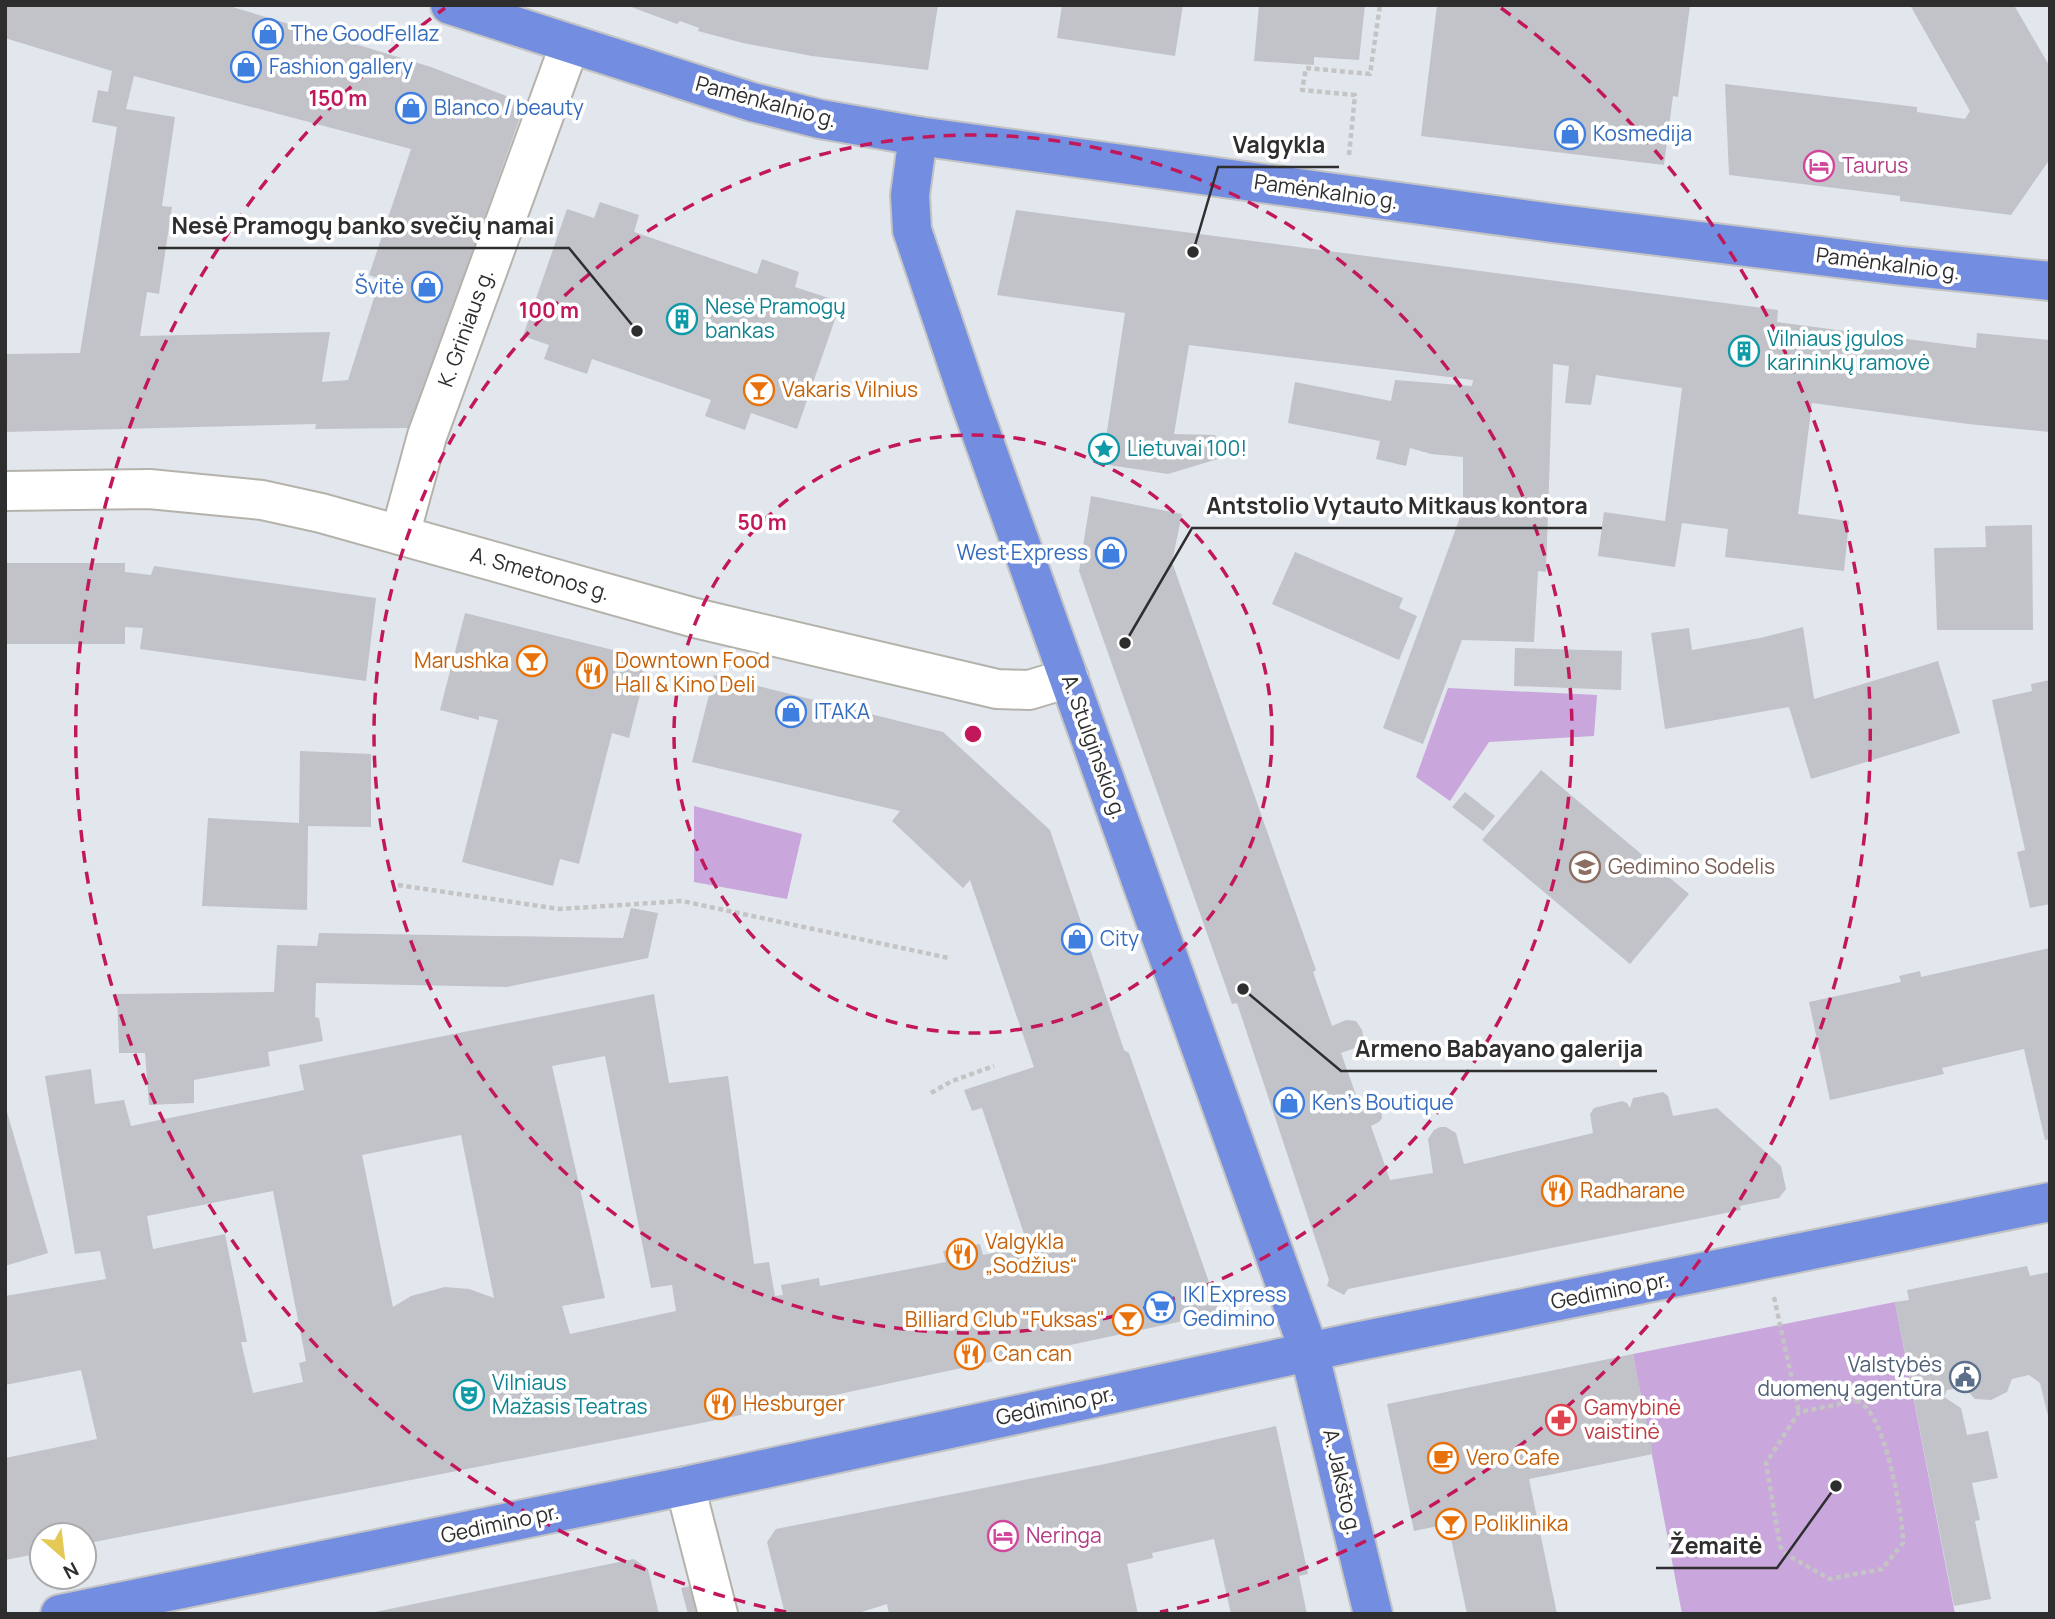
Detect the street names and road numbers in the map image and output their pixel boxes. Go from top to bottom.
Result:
street label: Pamėnkalnio g. [693,69,840,133]
street label: Pamėnkalnio g. [1252,167,1400,215]
street label: Pamėnkalnio g. [1815,240,1962,286]
street label: K. Griniaus g. [431,265,499,391]
street label: A. Smetonos g. [467,540,613,606]
street label: A. Stulginskio g. [1056,670,1134,823]
street label: Gedimino pr. [1548,1265,1671,1315]
street label: Gedimino pr. [993,1379,1116,1431]
street label: A. Jakšto g. [1317,1426,1369,1537]
street label: Gedimino pr. [438,1497,561,1549]

